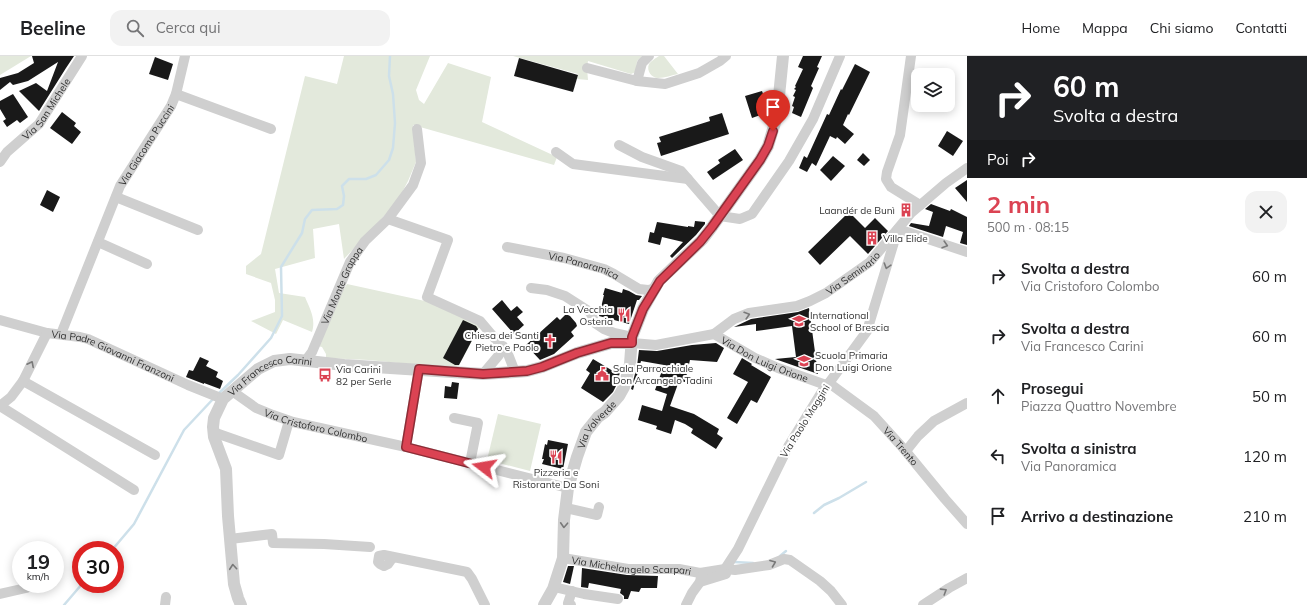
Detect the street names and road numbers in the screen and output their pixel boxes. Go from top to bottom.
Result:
street label: Via San Michele [19,76,73,142]
street label: Via Giacomo Puccini [115,102,177,188]
street label: Via Monte Grappa [318,244,366,326]
street label: Via Seminario [823,248,883,298]
street label: Via Panoramica [547,249,622,282]
street label: Via Padre Giovanni Franzoni [51,327,176,384]
street label: Via Don Luigi Orione [719,333,810,385]
street label: Via Francesco Carini [225,352,313,399]
street label: Via Paolo Maggini [777,382,833,460]
street label: Via Valverde [574,398,619,450]
street label: Via Cristoforo Colombo [262,406,369,445]
street label: Via Trento [880,424,921,468]
street label: Via Michelangelo Scarpari [571,553,692,578]

